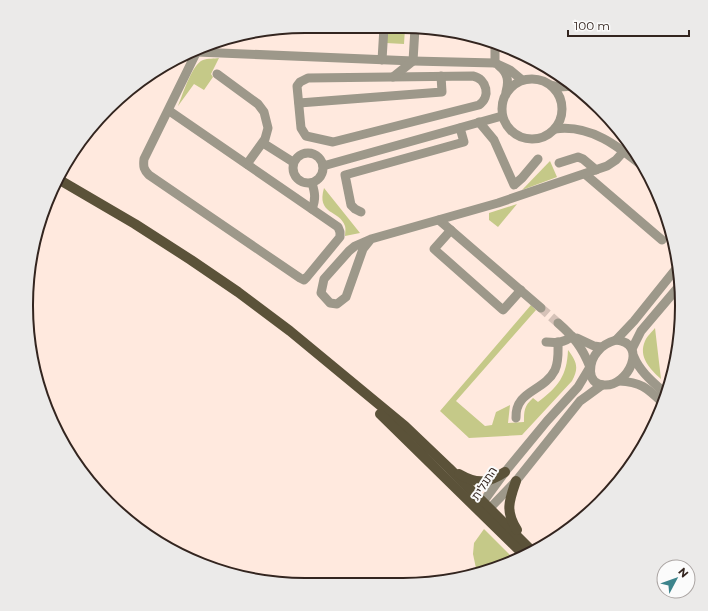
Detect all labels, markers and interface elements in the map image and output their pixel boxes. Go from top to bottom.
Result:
scale bar [568,12,689,38]
text: 100 m [574,18,610,33]
street label: התגלית [468,464,500,502]
north arrow [656,559,696,599]
text: N [675,564,692,580]

